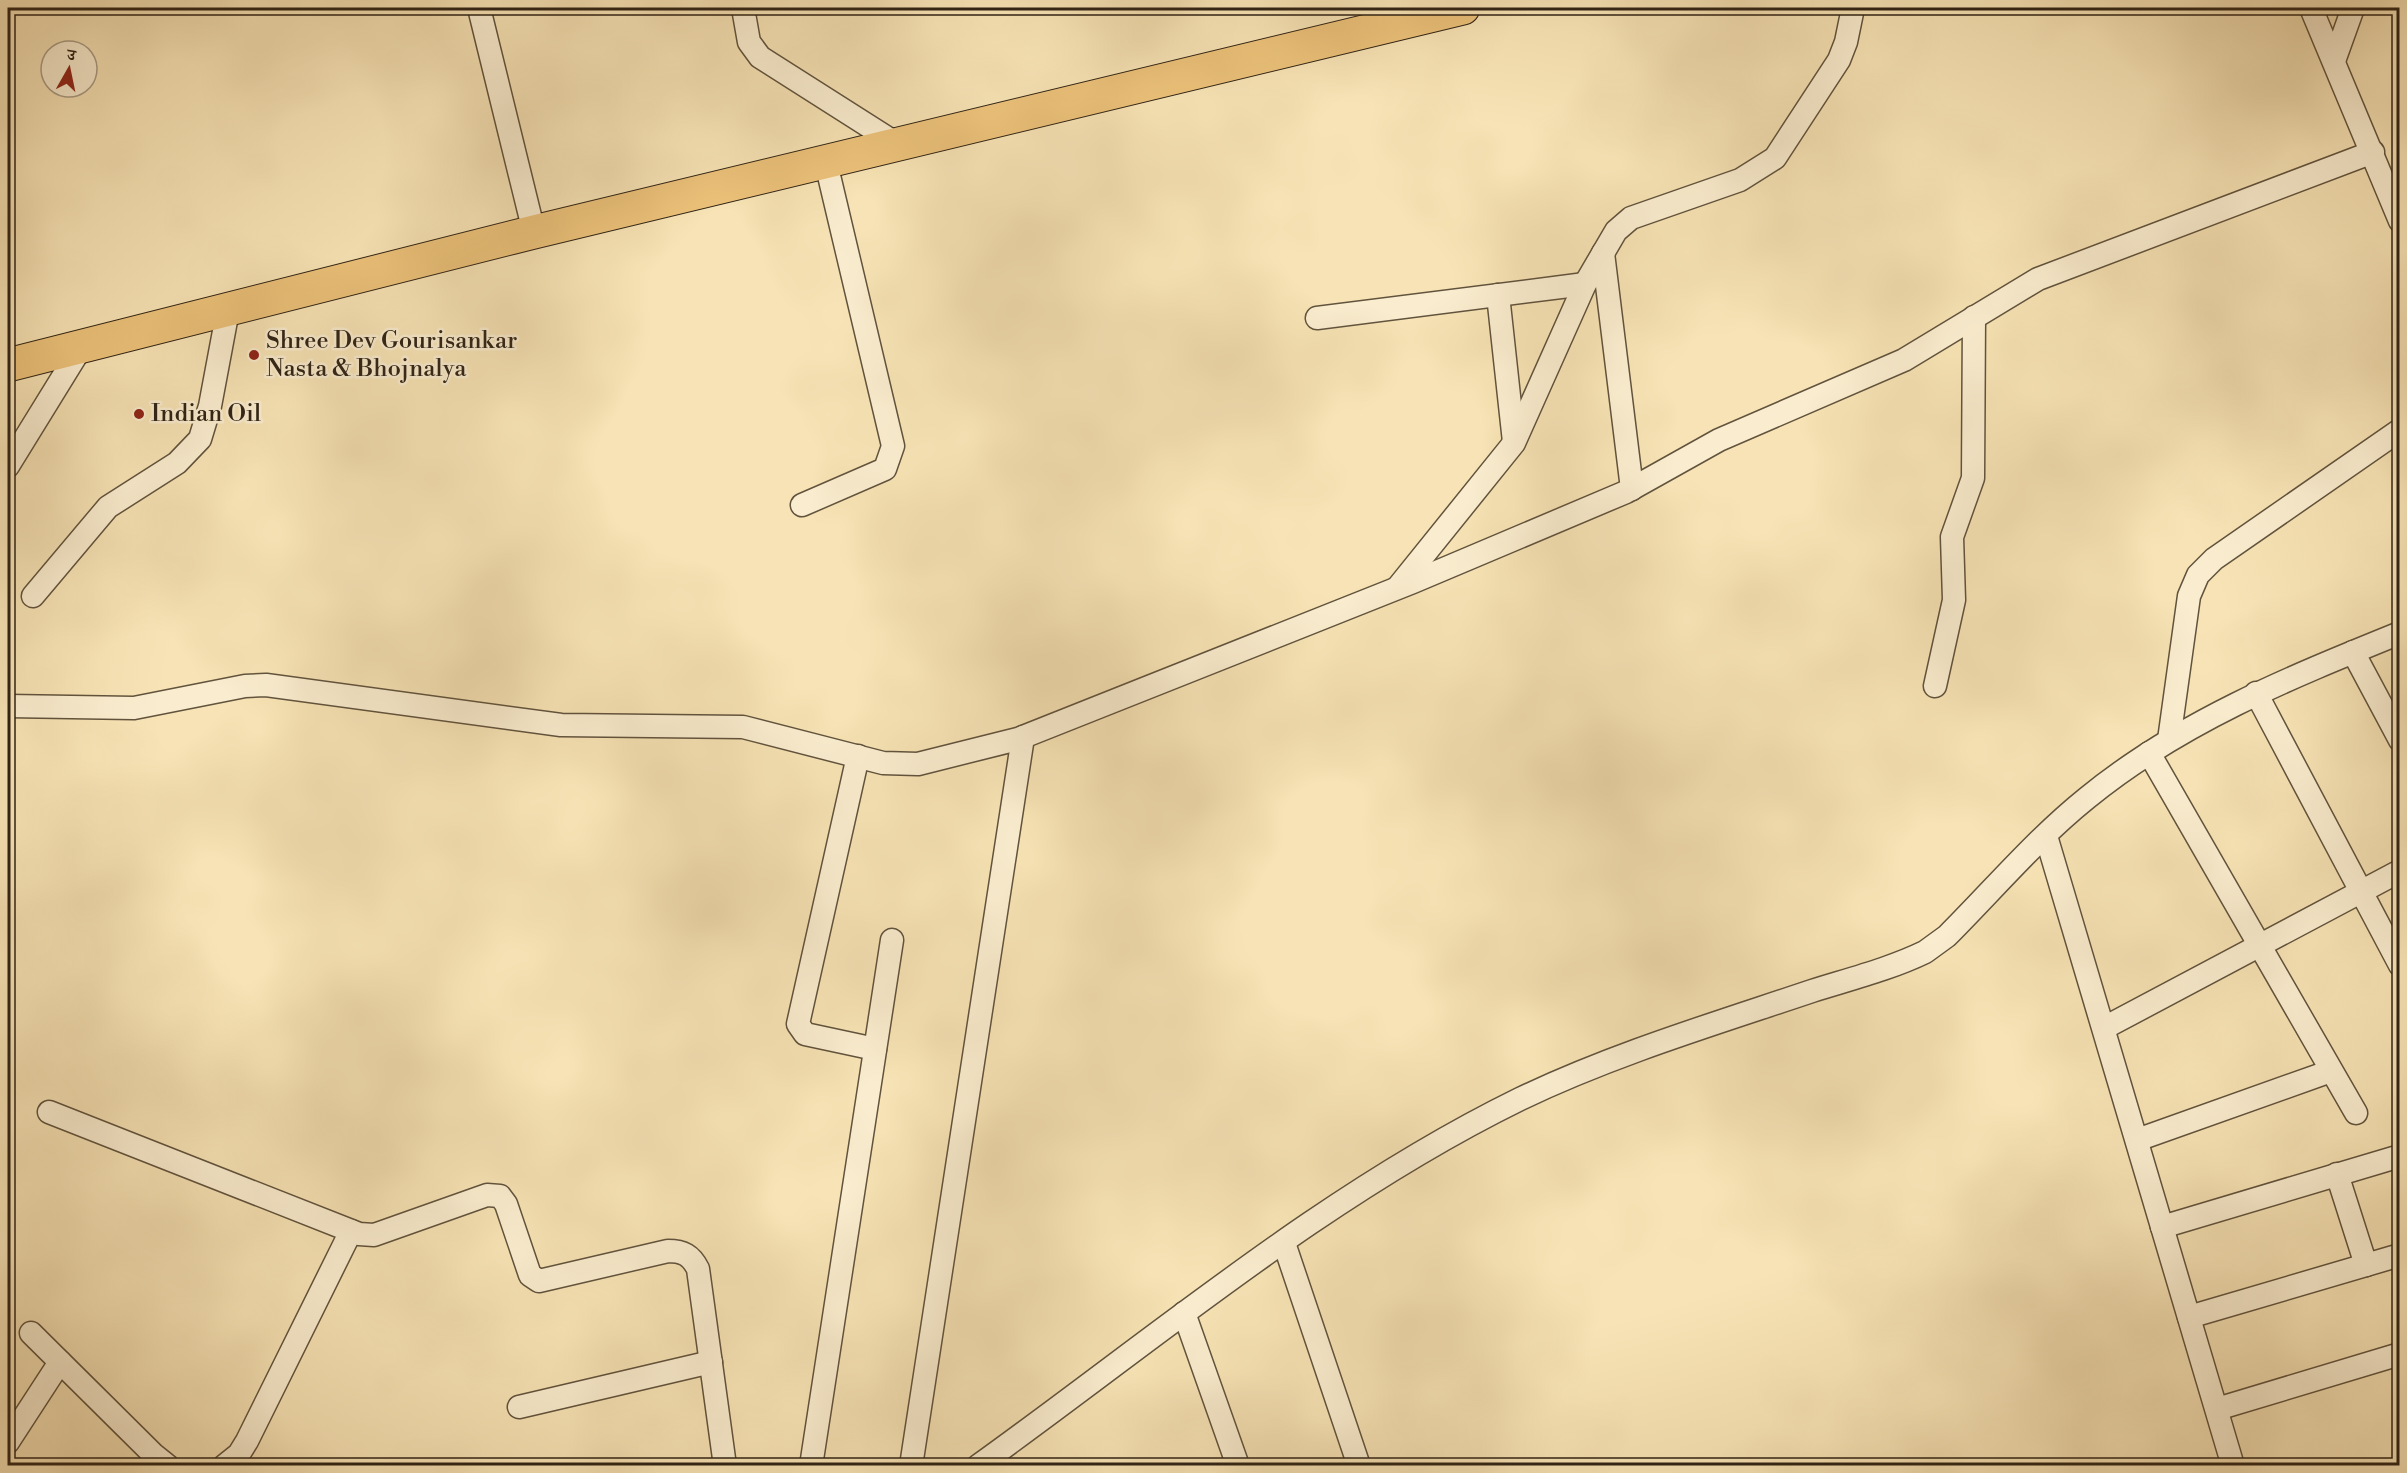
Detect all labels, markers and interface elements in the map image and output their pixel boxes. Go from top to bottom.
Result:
north arrow [39,39,99,99]
text: उ [65,45,79,66]
place label: Shree Dev Gourisankar Nasta & Bhojnalya [266,326,517,384]
marker: Shree Dev Gourisankar Nasta & Bhojnalya [247,348,261,362]
place label: Indian Oil [151,399,261,429]
marker: Indian Oil [132,407,146,421]

